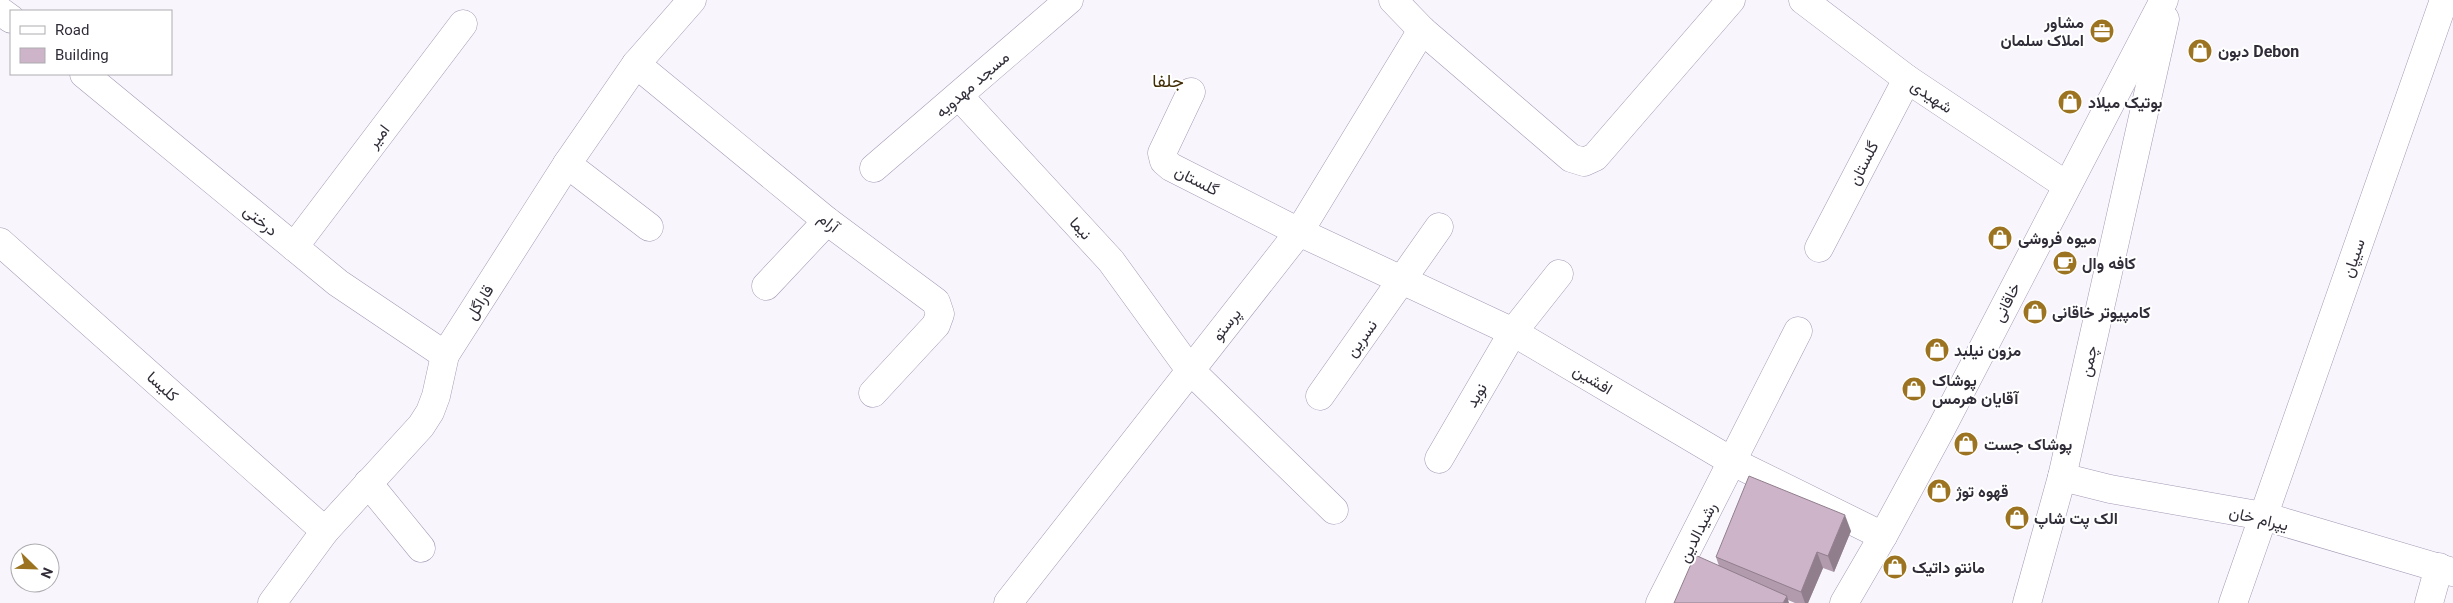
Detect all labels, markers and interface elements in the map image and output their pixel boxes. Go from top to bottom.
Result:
legend [10,10,172,75]
place label: مشاور املاک سلمان [2000,12,2084,55]
office icon: مشاور املاک سلمان [2089,18,2115,44]
text: Road [55,20,89,43]
shop icon: دبون Debon [2187,38,2213,64]
place label: دبون Debon [2218,41,2299,66]
text: Building [55,45,109,68]
street label: مسجد مهدویه [931,47,1016,125]
district label: جلفا [1152,69,1184,97]
street label: شهیدی [1904,75,1957,121]
shop icon: بوتیک میلاد [2057,89,2083,115]
place label: بوتیک میلاد [2088,92,2163,117]
street label: امیر [362,120,397,156]
street label: گلستان [1843,138,1887,191]
street label: گلستان [1169,160,1222,204]
street label: درختی [237,200,282,244]
street label: آرام [811,208,845,241]
street label: نیما [1062,213,1096,247]
shop icon: میوه فروشی [1987,225,2013,251]
place label: میوه فروشی [2018,228,2097,253]
street label: سیپان [2337,236,2374,282]
cafe icon: کافه وال [2052,250,2078,276]
place label: کافه وال [2082,253,2136,278]
street label: خاقانی [1988,279,2029,327]
street label: قاراگل [461,281,502,326]
shop icon: کامپیوتر خاقانی [2022,299,2048,325]
place label: کامپیوتر خاقانی [2052,302,2150,327]
street label: پرستو [1207,304,1249,347]
street label: نسرین [1341,315,1385,364]
shop icon: مزون نیلبد [1924,337,1950,363]
place label: مزون نیلبد [1954,340,2022,365]
street label: چمن [2075,343,2106,380]
street label: افشین [1567,360,1616,403]
street label: کلیسا [140,367,183,409]
place label: پوشاک آقایان هرمس [1932,370,2020,413]
shop icon: پوشاک آقایان هرمس [1901,376,1927,402]
street label: نوید [1461,379,1495,414]
shop icon: پوشاک جست [1953,431,1979,457]
place label: پوشاک جست [1984,434,2072,459]
shop icon: قهوه توژ [1926,478,1952,504]
place label: قهوه توژ [1955,481,2009,506]
street label: رشیدالدین [1673,498,1725,568]
street label: یپرام خان [2226,501,2291,539]
shop icon: الک پت شاپ [2004,505,2030,531]
place label: الک پت شاپ [2034,508,2118,533]
north arrow [10,543,60,593]
shop icon: مانتو داتیک [1882,554,1908,580]
place label: مانتو داتیک [1912,557,1985,582]
text: N [33,563,57,581]

